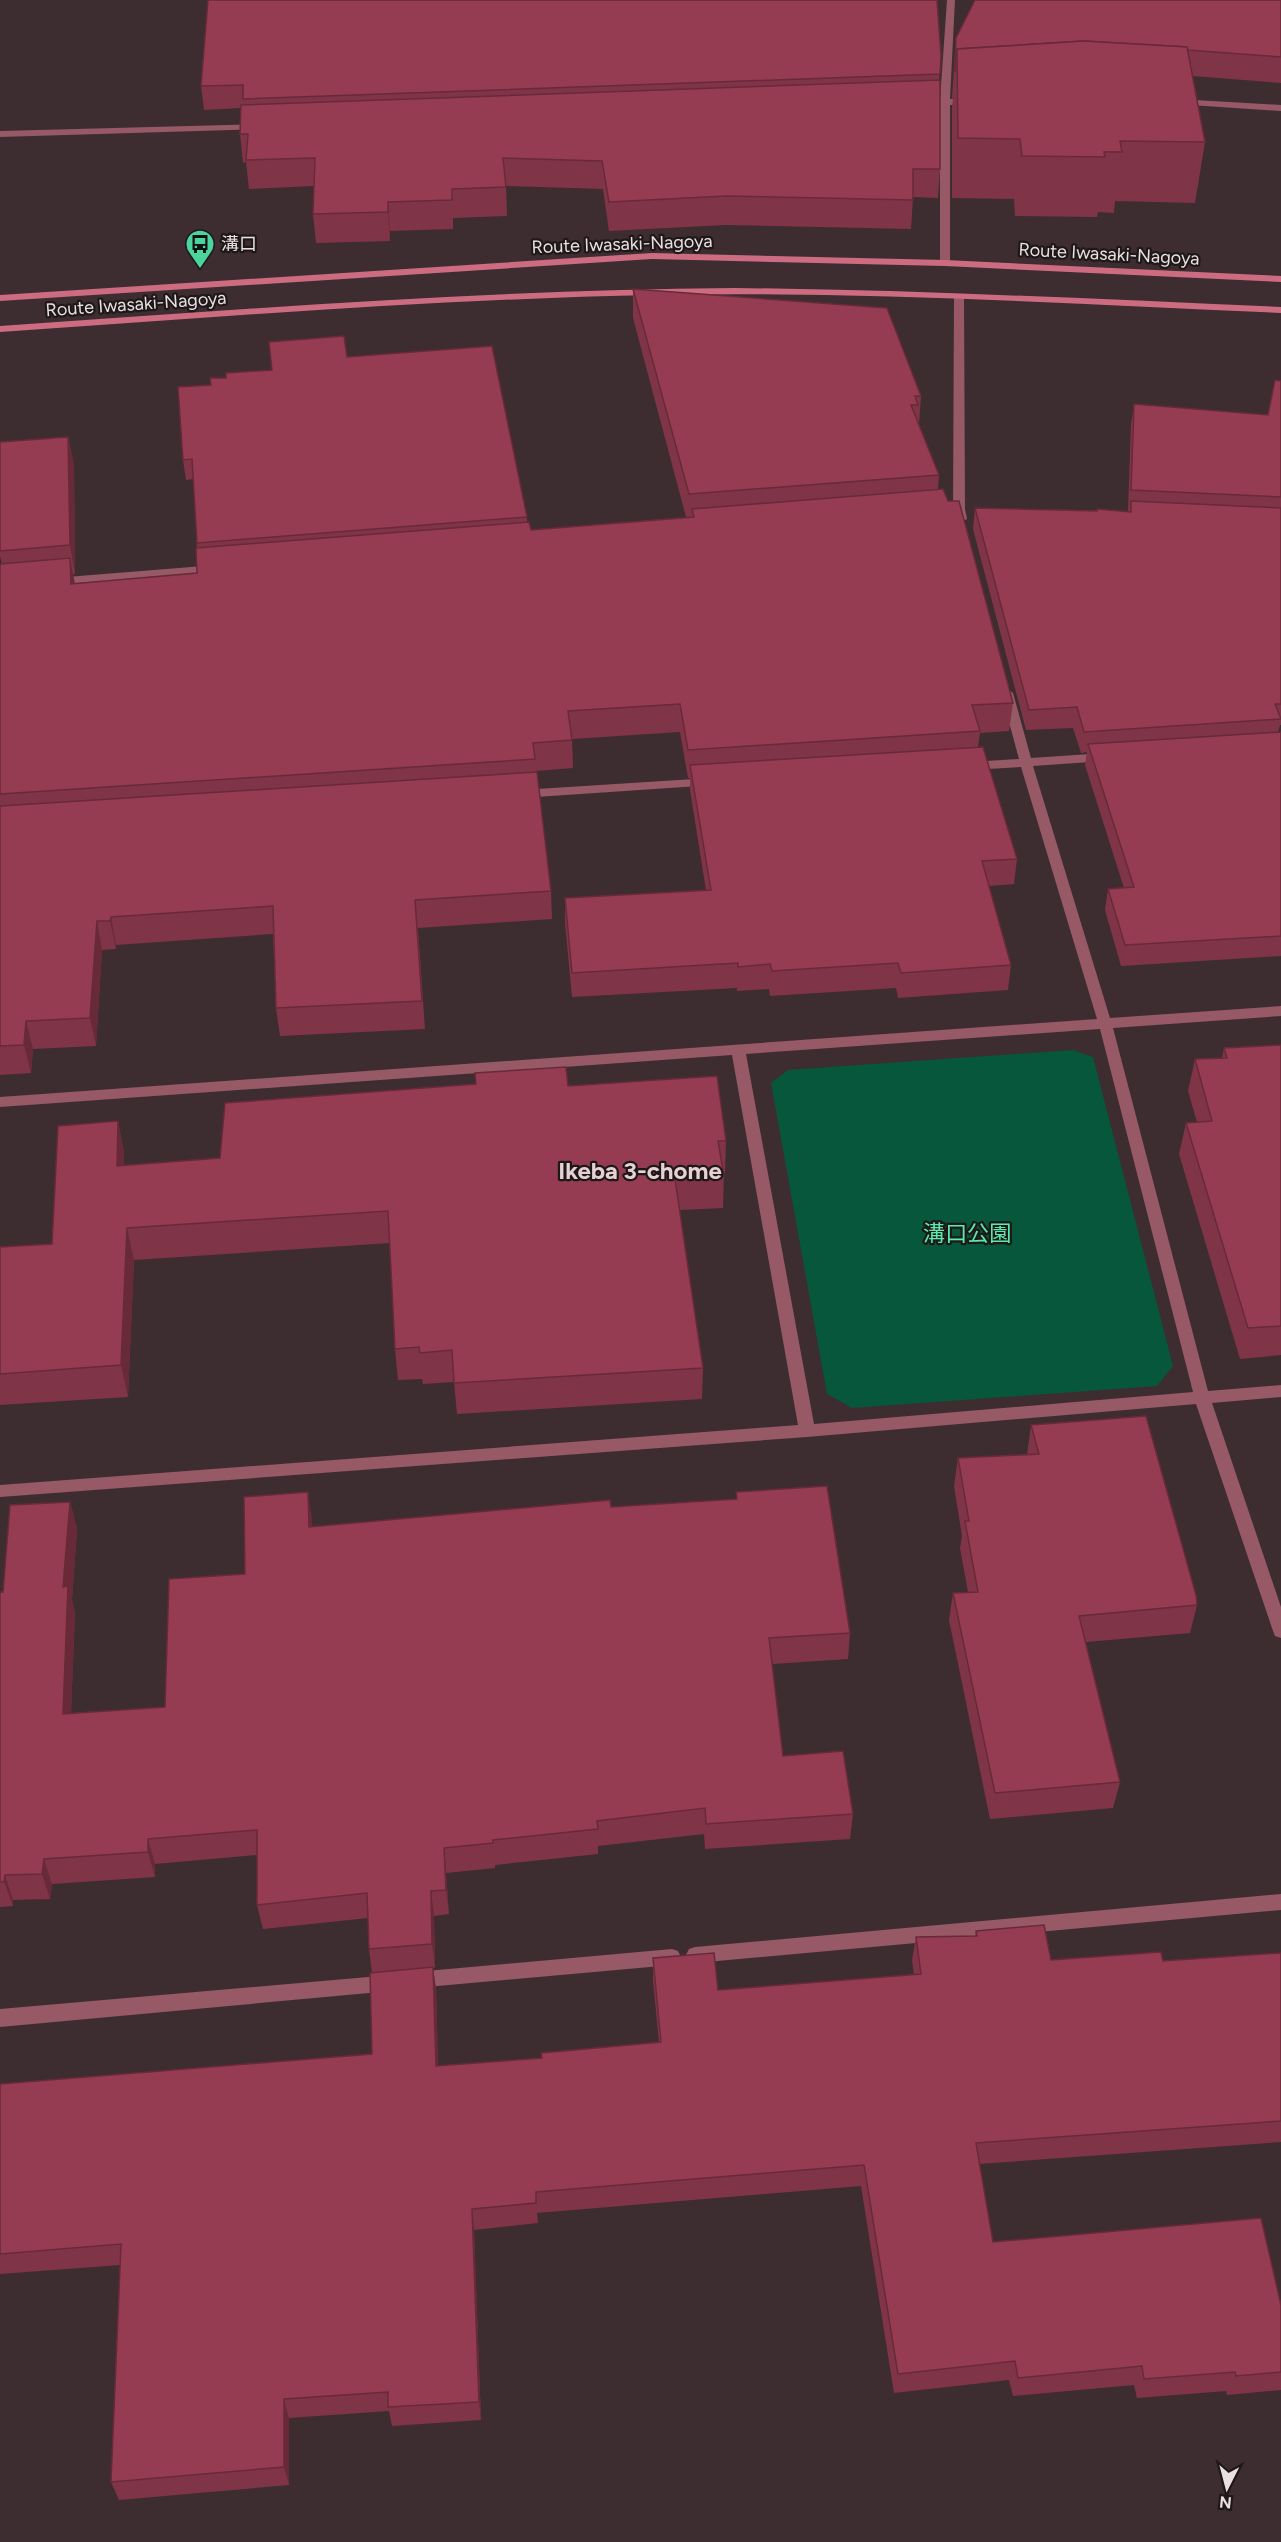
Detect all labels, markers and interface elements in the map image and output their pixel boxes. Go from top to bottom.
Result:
bus stop icon: 溝口 [184,228,216,270]
street label: Route Iwasaki-Nagoya [531,230,713,258]
place label: 溝口 [221,233,257,255]
street label: Route Iwasaki-Nagoya [1018,238,1200,270]
street label: Route Iwasaki-Nagoya [45,287,227,321]
district label: Ikeba 3-chome [558,1156,722,1185]
park label: 溝口公園 [923,1220,1011,1247]
north arrow [1197,2458,1257,2518]
text: N [1218,2492,1233,2513]

